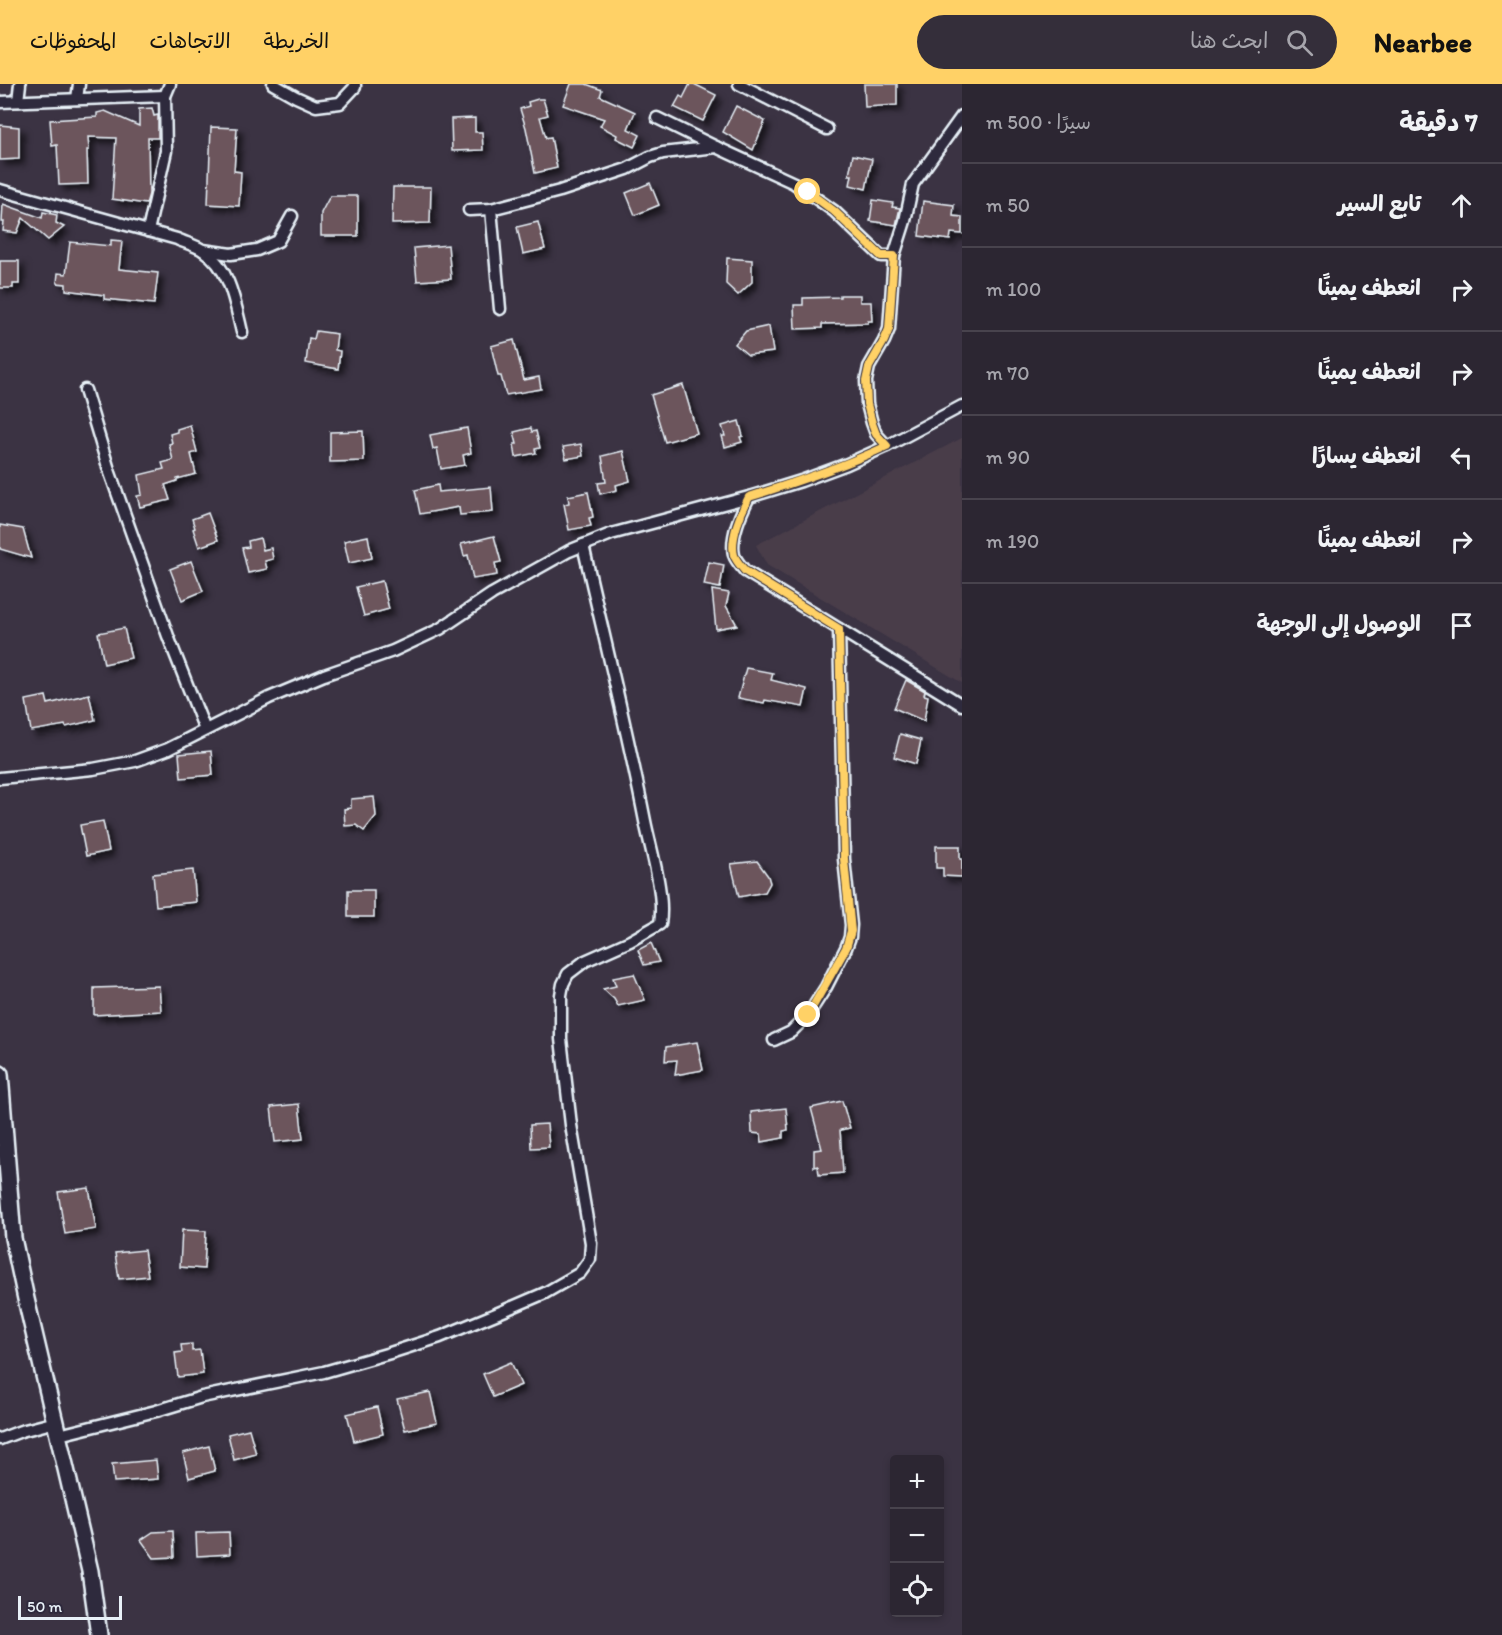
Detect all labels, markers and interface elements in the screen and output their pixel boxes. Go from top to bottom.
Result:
search box [917,15,1337,69]
text: Nearbee [1373,25,1472,59]
icon: search [1283,26,1316,59]
text: ابحث هنا [1190,27,1268,54]
text: المحفوظات [30,28,116,53]
text: الاتجاهات [149,28,231,53]
text: الخريطة [264,28,329,53]
text: 7 دقيقة [1399,106,1478,138]
text: سيرًا · 500 m [986,110,1091,134]
route start [794,178,820,204]
icon: ahead [1445,189,1478,222]
text: تابع السير [1338,190,1421,217]
text: 50 m [986,193,1030,217]
icon: right [1445,273,1478,306]
text: انعطف يمينًا [1318,274,1421,301]
text: 100 m [986,277,1041,301]
icon: right [1445,357,1478,390]
text: انعطف يمينًا [1318,358,1421,385]
text: 70 m [986,361,1030,385]
icon: left [1445,441,1478,474]
text: انعطف يسارًا [1312,442,1421,469]
text: 90 m [986,445,1030,469]
icon: right [1445,525,1478,558]
text: انعطف يمينًا [1318,526,1421,553]
text: 190 m [986,529,1039,553]
icon: arrive [1445,609,1478,642]
text: الوصول إلى الوجهة [1256,610,1421,637]
route end [794,1001,820,1027]
map controls [890,1455,944,1617]
button: + [890,1455,944,1509]
button: − [890,1509,944,1563]
button: locate [890,1563,944,1617]
scale bar [18,1593,122,1620]
text: 50 m [27,1597,62,1616]

